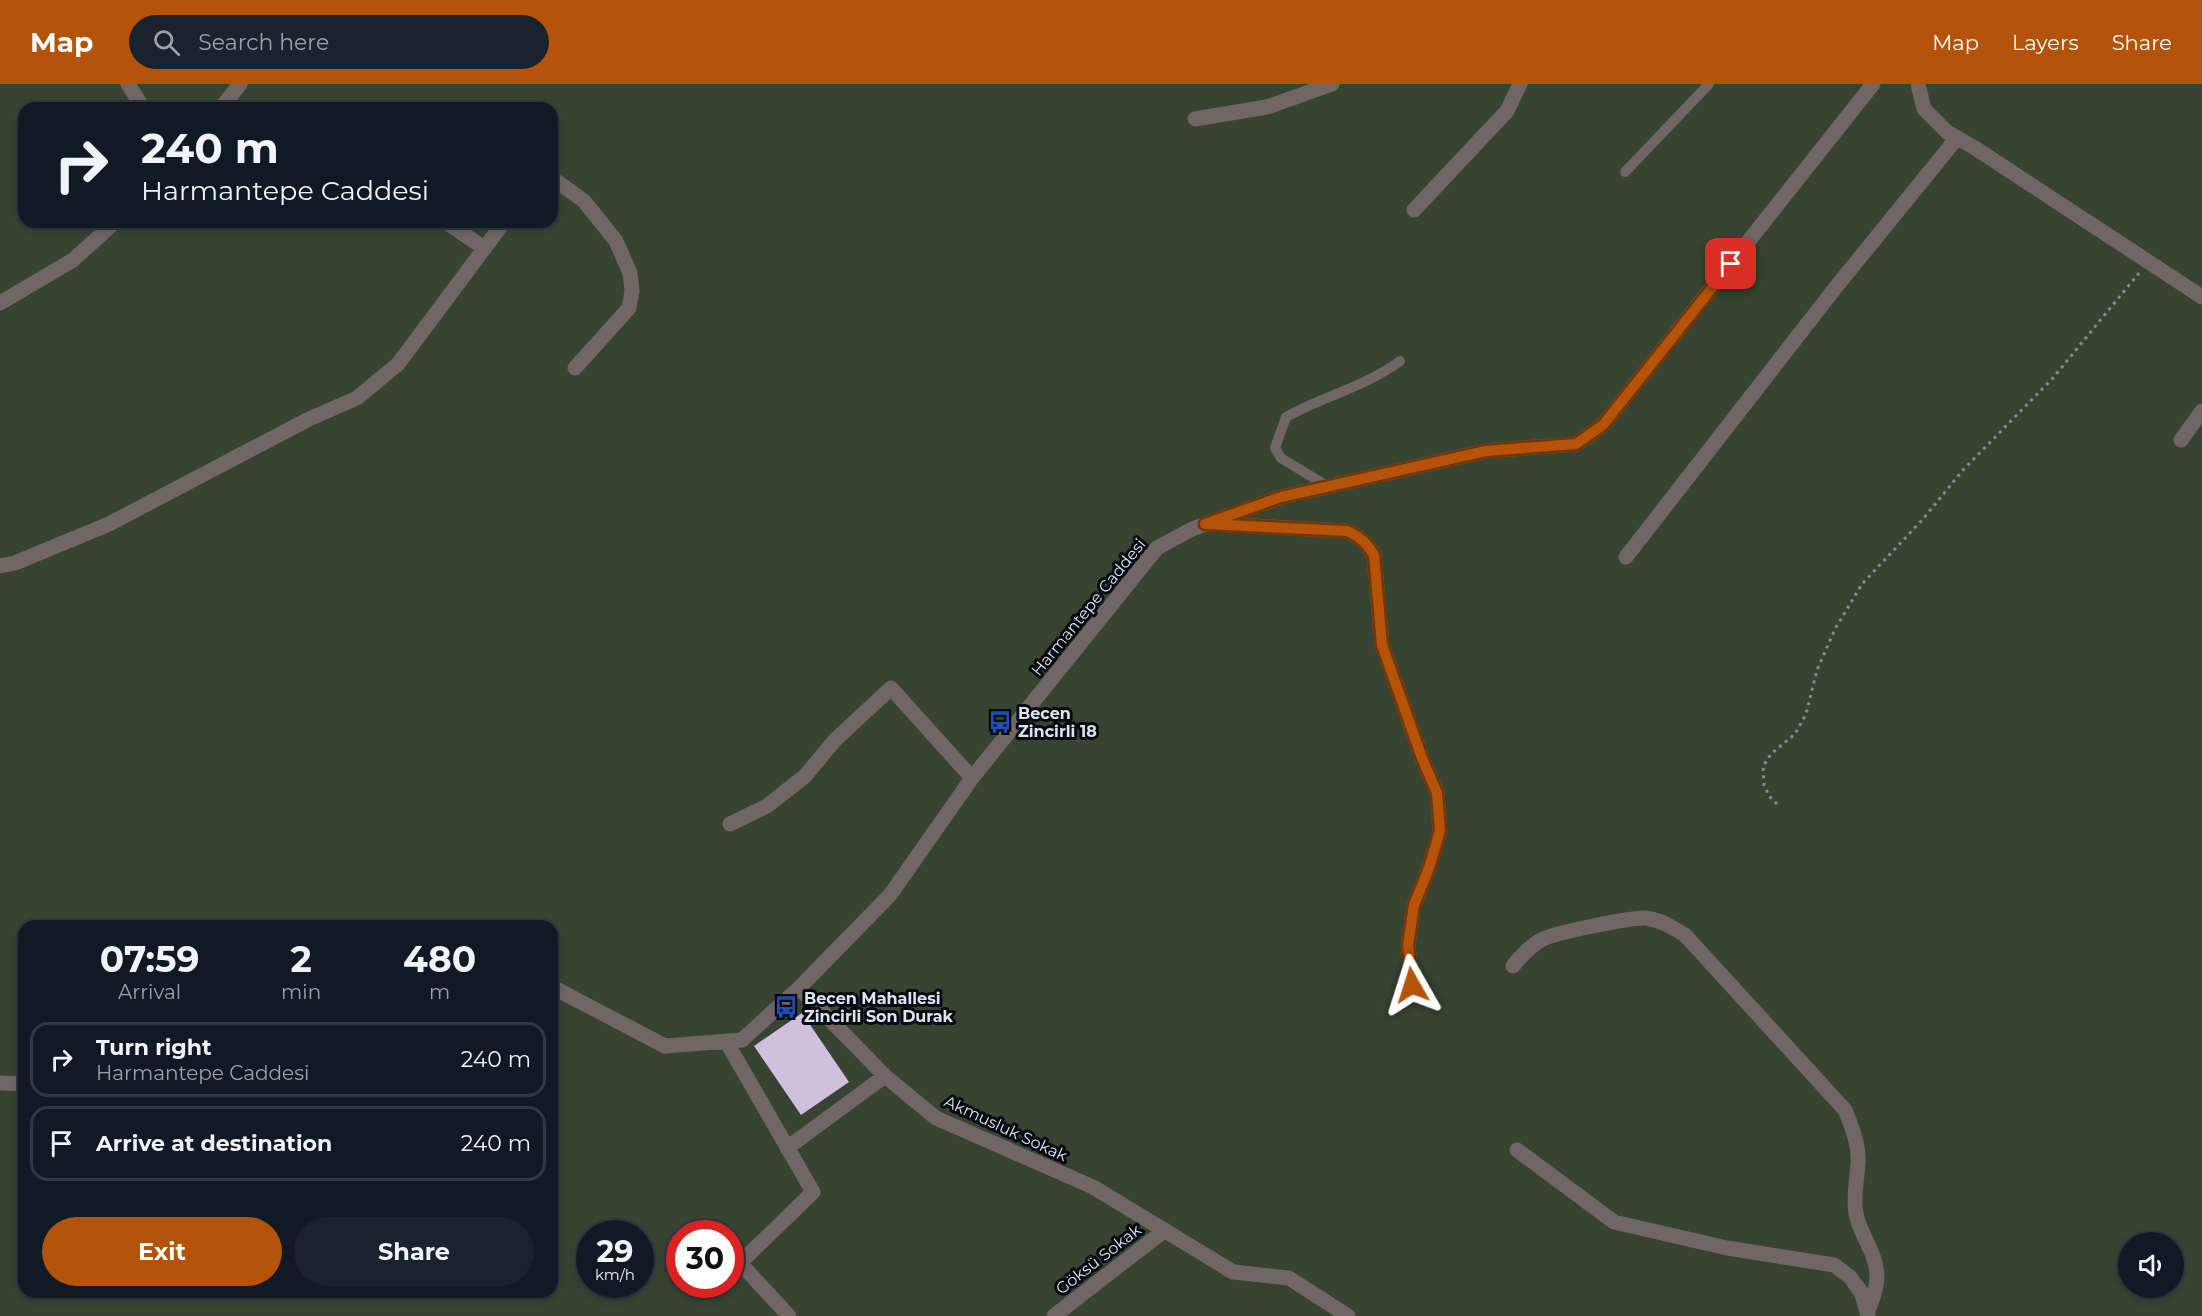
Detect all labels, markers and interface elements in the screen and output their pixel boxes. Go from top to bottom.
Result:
search box [129,15,549,69]
text: Map [30,25,93,59]
icon: search [150,26,183,59]
text: Search here [198,29,329,56]
text: Map [1932,30,1979,55]
text: Layers [2012,30,2079,55]
text: Share [2112,30,2172,55]
text: 240 m [141,122,279,174]
icon: right [42,126,120,204]
text: Harmantepe Caddesi [141,174,429,207]
pin [1705,238,1756,289]
icon: arrive [1714,247,1747,280]
street label: Harmantepe Caddesi [1027,535,1149,680]
place label: Becen Zincirli 18 [1018,704,1097,741]
bus stop icon: Becen Zincirli 18 [987,709,1013,735]
text: 07:59 [100,937,199,981]
text: 2 [291,937,312,981]
text: 480 [403,937,476,981]
position arrow [1380,953,1444,1017]
text: Arrival [118,980,181,1004]
text: min [281,980,321,1004]
text: m [429,980,450,1004]
place label: Becen Mahallesi Zincirli Son Durak [804,989,954,1026]
bus stop icon: Becen Mahallesi Zincirli Son Durak [773,994,799,1020]
text: Turn right [96,1034,211,1061]
icon: right [45,1043,78,1076]
text: 240 m [461,1046,531,1073]
text: Harmantepe Caddesi [96,1061,309,1085]
street label: Akmusluk Sokak [941,1092,1071,1165]
icon: arrive [45,1127,78,1160]
text: Arrive at destination [96,1130,332,1157]
text: 240 m [461,1130,531,1157]
button: Exit [42,1217,282,1286]
button: Share [294,1217,534,1286]
speed limit sign: 30 [666,1220,744,1298]
street label: Göksü Sokak [1052,1220,1145,1299]
map controls [2118,1232,2184,1298]
button: sound [2118,1232,2184,1298]
text: 29 [597,1233,633,1270]
text: km/h [595,1265,635,1284]

